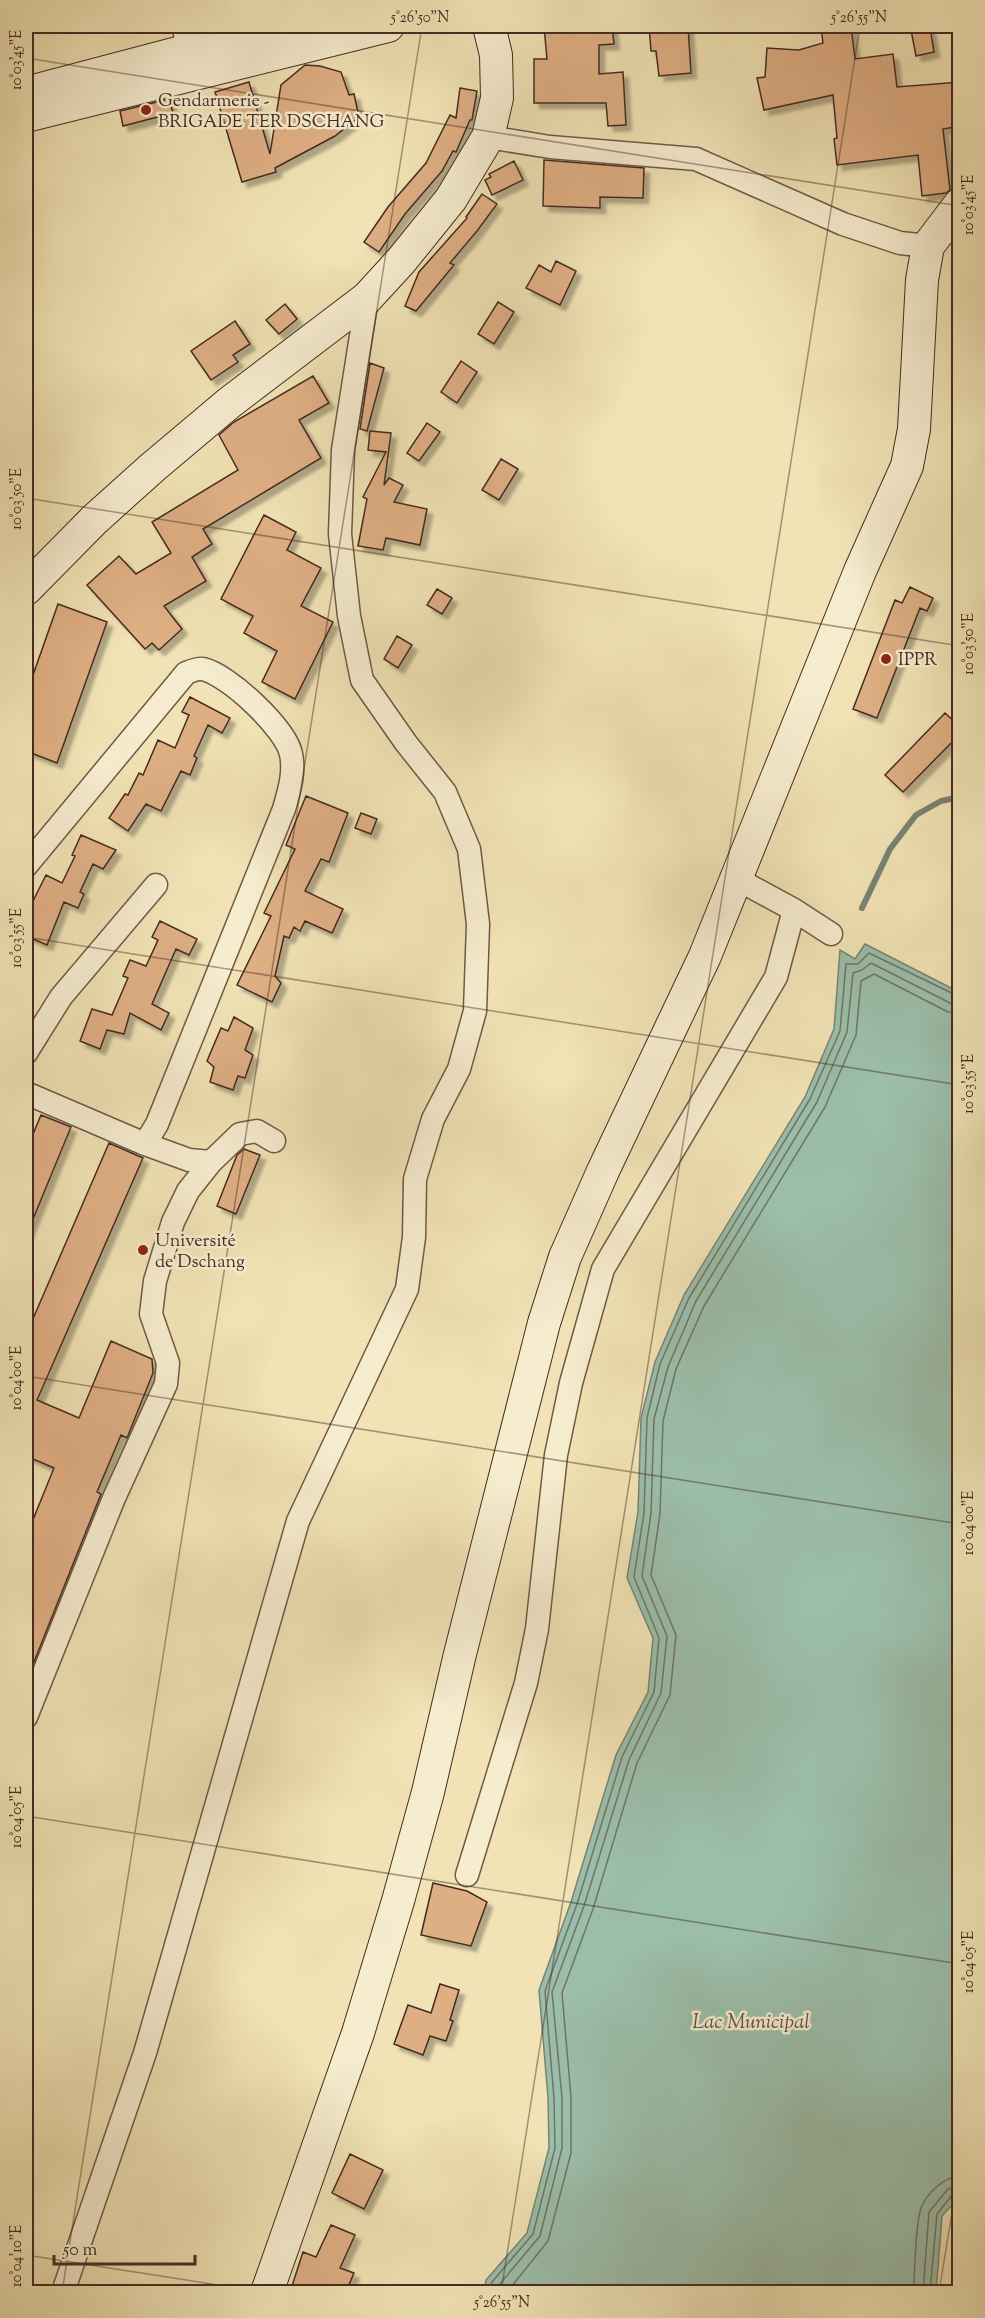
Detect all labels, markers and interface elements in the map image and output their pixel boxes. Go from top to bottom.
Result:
text: 5°26'50"N [390,8,449,29]
text: 5°26'55"N [830,8,887,29]
text: 10°03'45"E [7,30,28,90]
place label: Gendarmerie - BRIGADE TER DSCHANG [158,89,384,136]
marker: Gendarmerie - BRIGADE TER DSCHANG [139,103,153,117]
text: 10°03'45"E [959,175,980,235]
text: 10°03'50"E [7,468,28,530]
text: 10°03'50"E [959,613,980,675]
place label: IPPR [898,648,937,674]
marker: IPPR [879,652,893,666]
text: 10°03'55"E [7,908,28,968]
text: 10°03'55"E [959,1054,980,1114]
place label: Université de Dschang [155,1229,245,1276]
marker: Université de Dschang [136,1243,150,1257]
text: 10°04'00"E [7,1346,28,1410]
text: 10°04'00"E [959,1491,980,1555]
text: 10°04'05"E [7,1786,28,1848]
text: 10°04'05"E [959,1931,980,1993]
water label: Lac Municipal [692,2009,810,2038]
text: 10°04'10"E [7,2225,28,2287]
scale bar [54,2228,195,2266]
text: 50 m [62,2238,98,2264]
text: 5°26'55"N [473,2293,530,2314]

